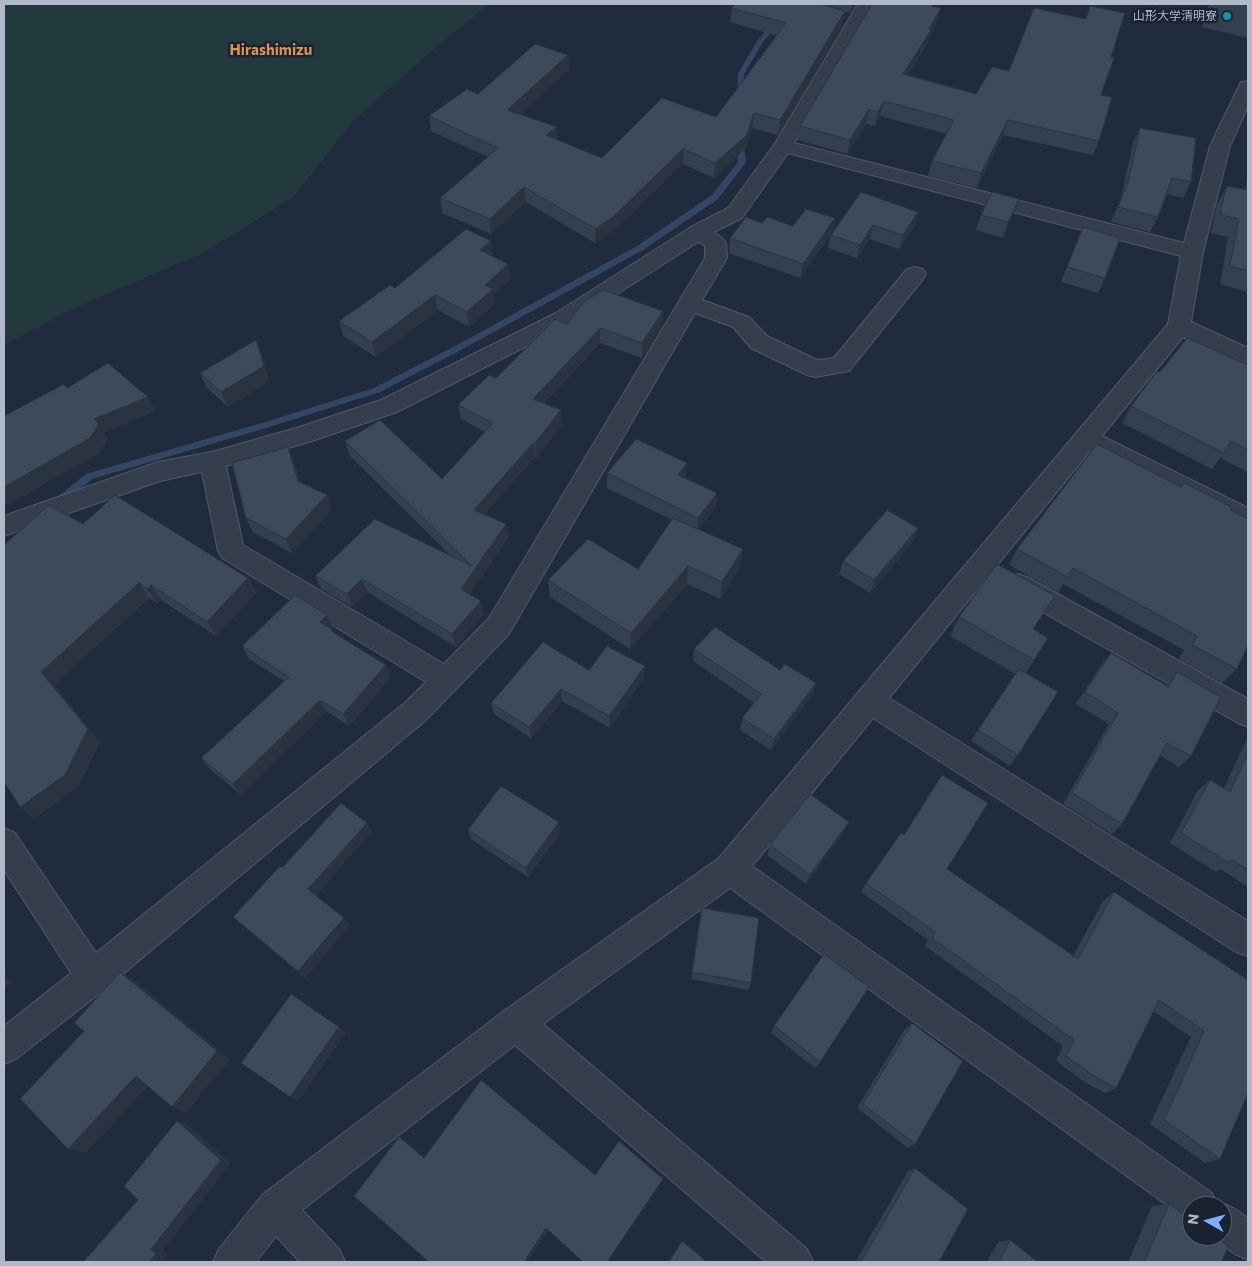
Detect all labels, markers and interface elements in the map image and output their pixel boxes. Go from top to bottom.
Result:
place label: 山形大学清明寮 [1133,9,1217,23]
marker: 山形大学清明寮 [1221,10,1233,22]
district label: Hirashimizu [230,41,312,59]
north arrow [1182,1196,1232,1246]
text: N [1184,1213,1202,1225]

